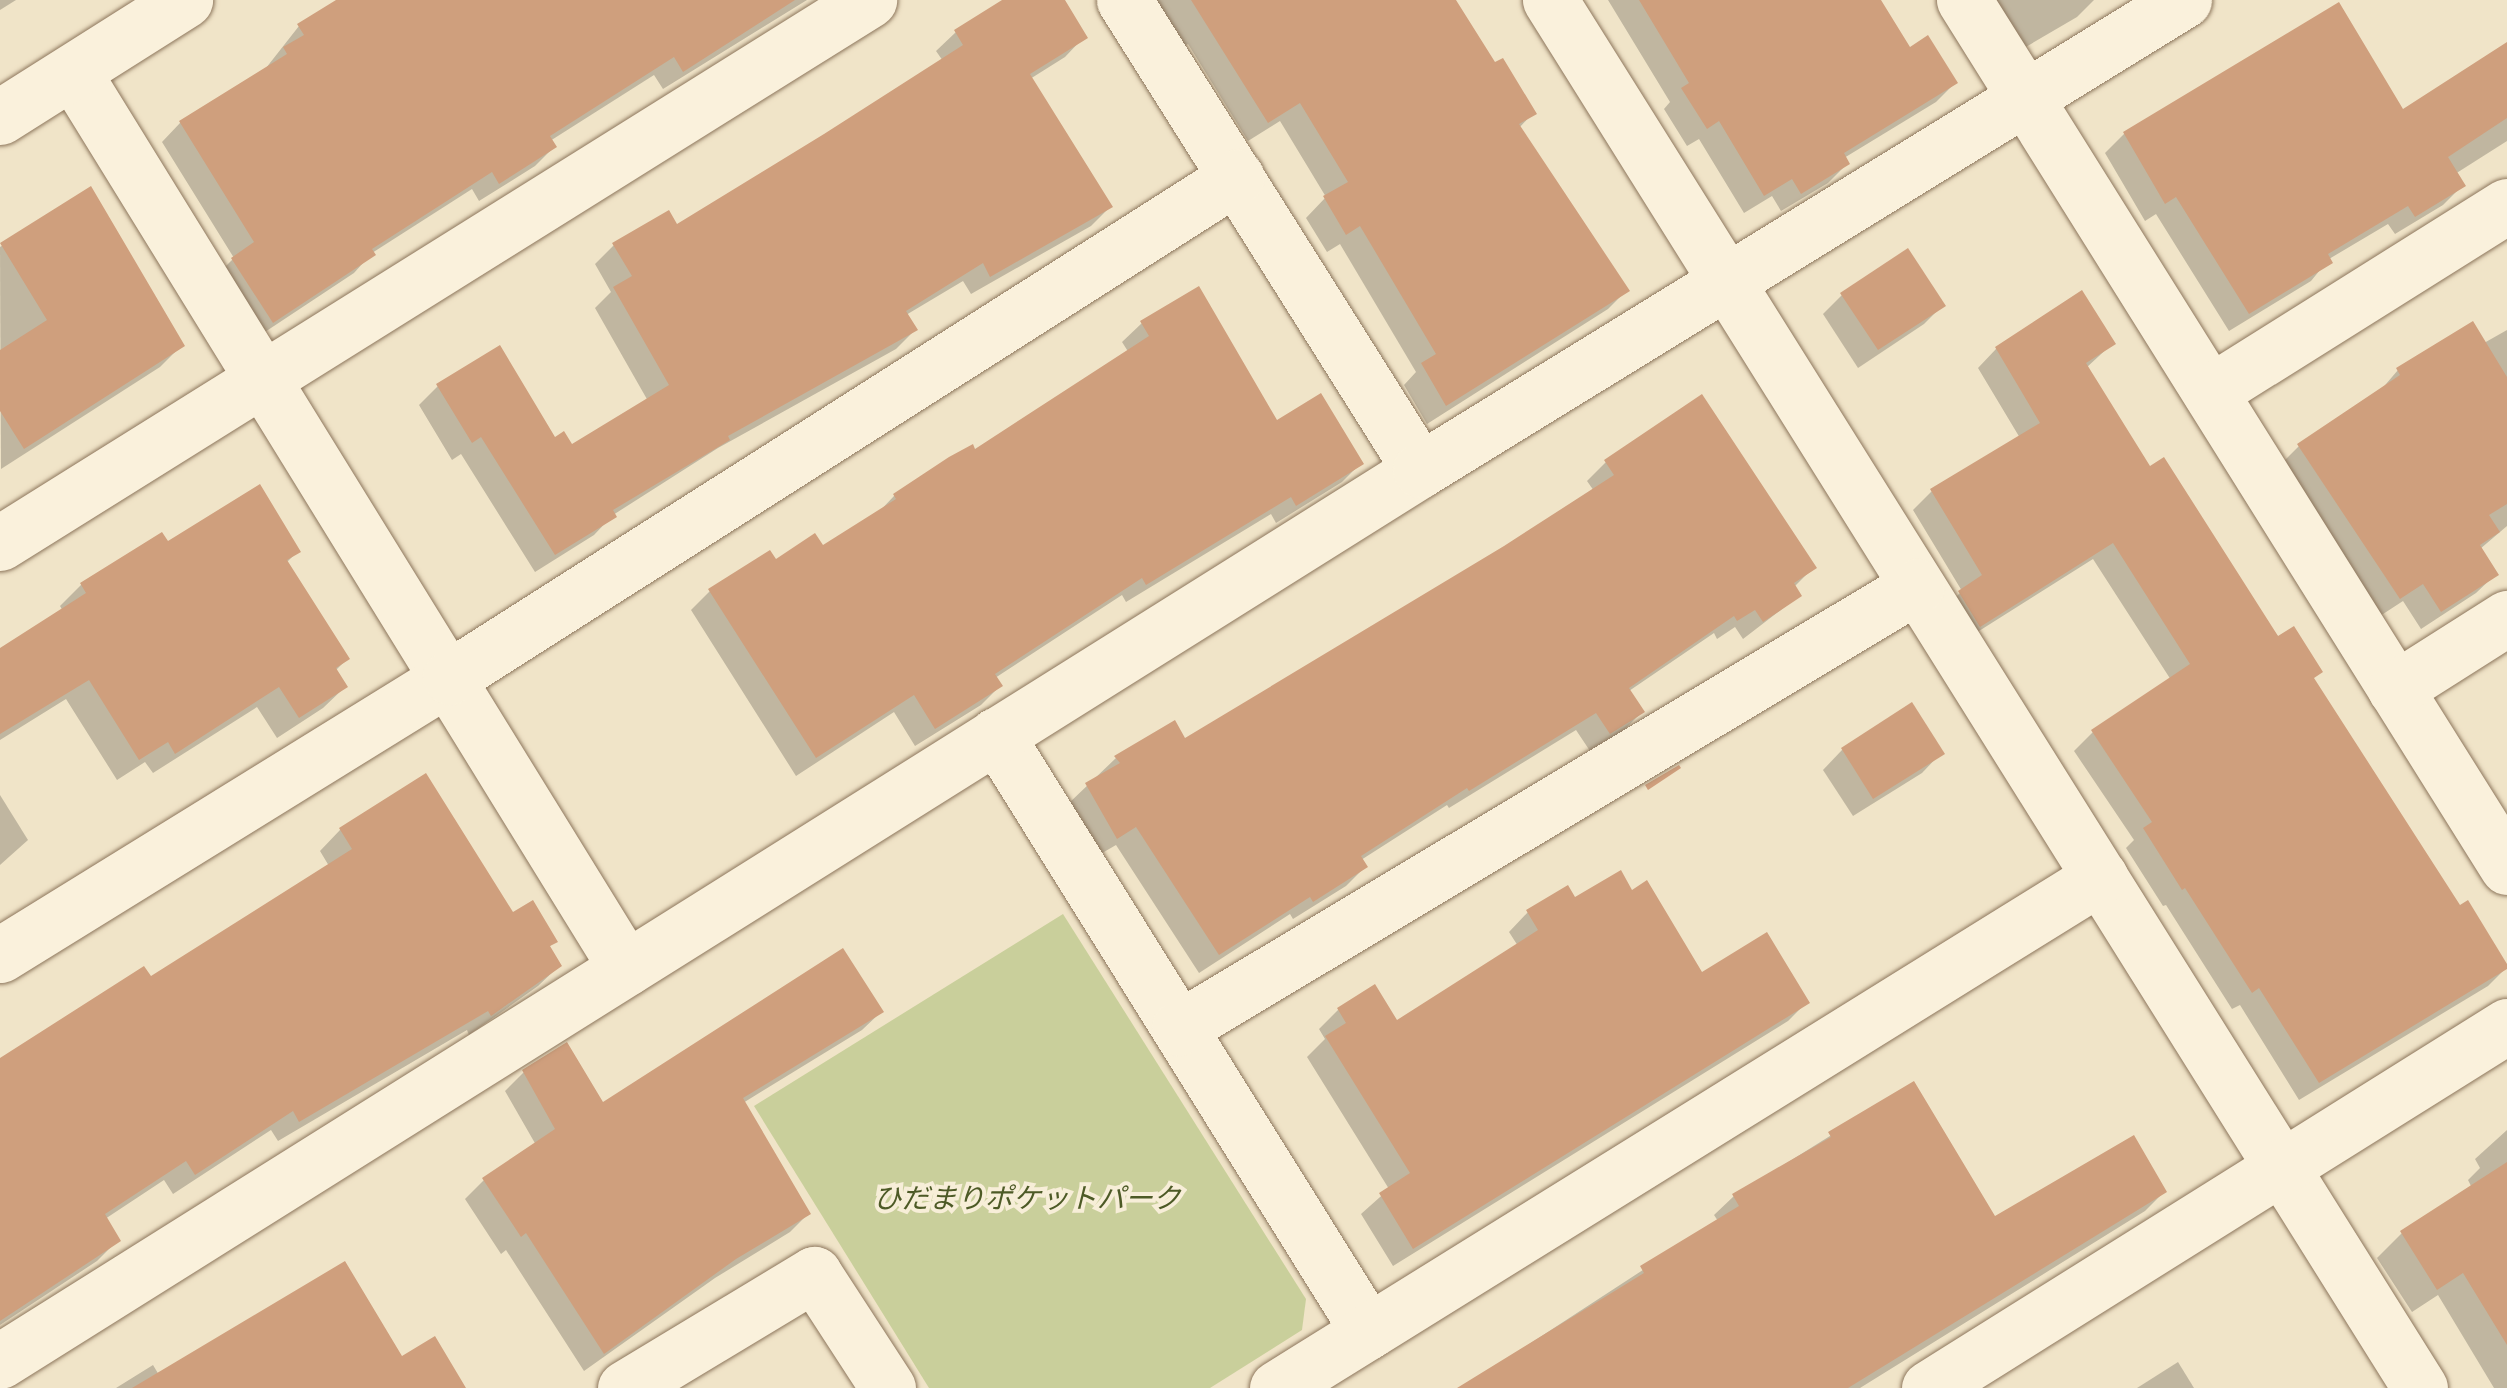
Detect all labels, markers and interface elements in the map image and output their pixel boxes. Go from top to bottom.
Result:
park label: ひだまりポケットパーク [873,1182,1181,1216]

